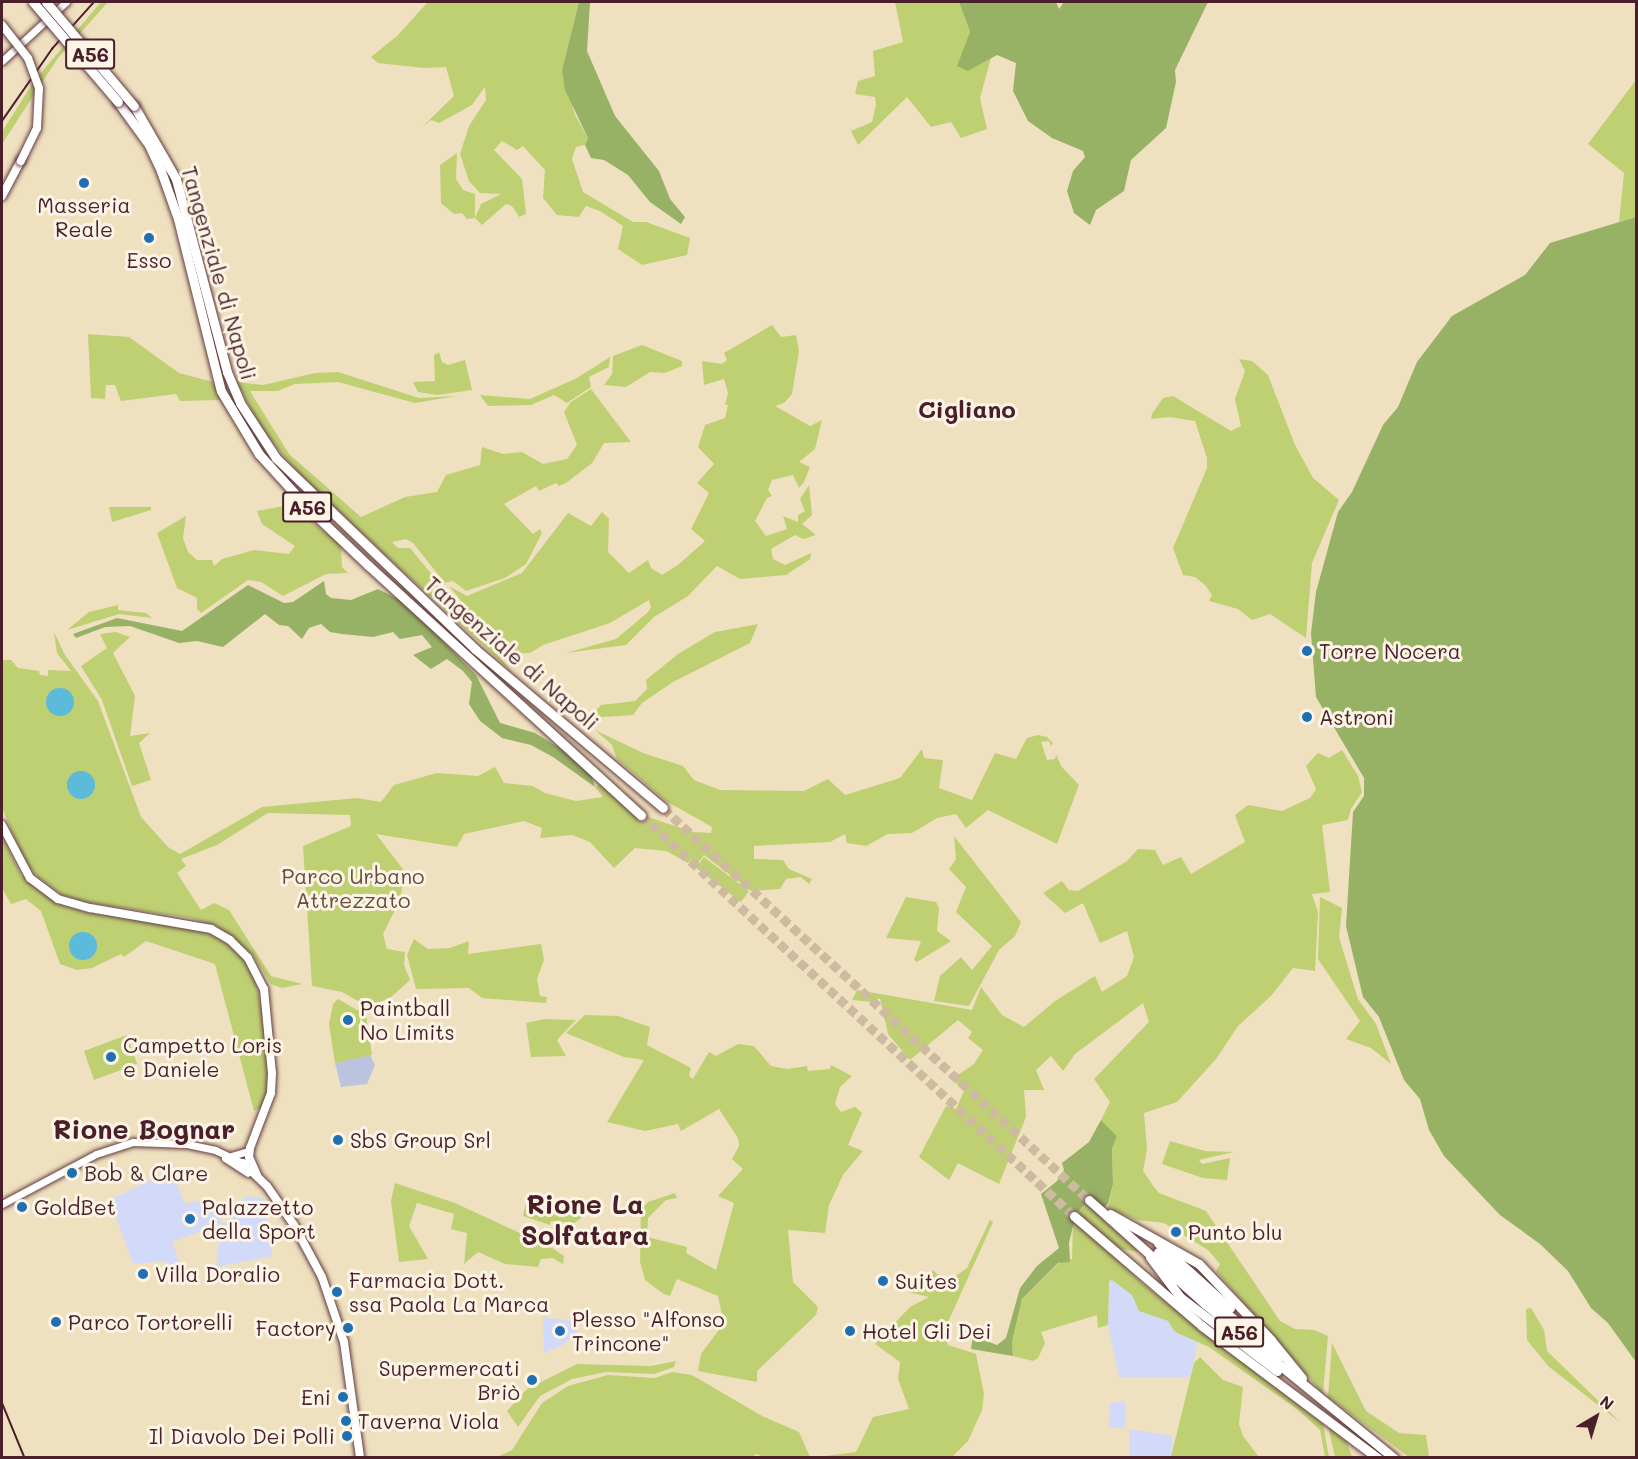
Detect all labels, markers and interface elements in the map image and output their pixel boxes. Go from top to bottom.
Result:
road number: A56 [64,37,116,71]
street label: Tangenziale di Napoli [176,163,262,383]
marker: Masseria Reale [77,176,91,190]
place label: Masseria Reale [37,192,131,242]
marker: Esso [142,231,156,245]
place label: Esso [127,247,171,273]
district label: Cigliano [918,395,1016,423]
road number: A56 [282,490,332,524]
street label: Tangenziale di Napoli [420,571,604,735]
place label: Torre Nocera [1319,638,1461,664]
marker: Torre Nocera [1300,644,1314,658]
place label: Astroni [1319,704,1394,730]
marker: Astroni [1300,710,1314,724]
park label: Parco Urbano Attrezzato [281,863,425,913]
place label: Paintball No Limits [360,995,455,1045]
marker: Paintball No Limits [341,1013,355,1027]
place label: Campetto Loris e Daniele [123,1032,282,1082]
marker: Campetto Loris e Daniele [104,1050,118,1064]
district label: Rione Bognar [53,1113,235,1145]
place label: SbS Group Srl [350,1127,491,1153]
marker: SbS Group Srl [331,1133,345,1147]
place label: Bob & Clare [84,1160,208,1186]
marker: Bob & Clare [65,1166,79,1180]
district label: Rione La Solfatara [521,1187,649,1250]
place label: GoldBet [34,1194,116,1220]
place label: Palazzetto della Sport [202,1194,316,1244]
marker: GoldBet [15,1200,29,1214]
marker: Palazzetto della Sport [183,1212,197,1226]
place label: Punto blu [1188,1219,1282,1245]
marker: Punto blu [1169,1225,1183,1239]
place label: Villa Doralio [155,1261,280,1287]
marker: Villa Doralio [136,1267,150,1281]
place label: Farmacia Dott. ssa Paola La Marca [349,1267,549,1317]
place label: Suites [895,1268,957,1294]
marker: Suites [876,1274,890,1288]
marker: Farmacia Dott. ssa Paola La Marca [330,1285,344,1299]
place label: Plesso "Alfonso Trincone" [572,1306,725,1356]
place label: Parco Tortorelli [68,1309,233,1335]
marker: Parco Tortorelli [49,1315,63,1329]
place label: Factory [256,1315,336,1341]
road number: A56 [1214,1315,1264,1349]
place label: Hotel Gli Dei [862,1318,991,1344]
marker: Factory [341,1321,355,1335]
marker: Plesso "Alfonso Trincone" [553,1324,567,1338]
marker: Hotel Gli Dei [843,1324,857,1338]
place label: Supermercati Briò [379,1355,520,1405]
marker: Supermercati Briò [525,1373,539,1387]
place label: Eni [301,1384,331,1410]
north arrow [1566,1387,1626,1447]
marker: Eni [336,1390,350,1404]
text: N [1596,1390,1619,1414]
place label: Taverna Viola [358,1408,500,1434]
marker: Taverna Viola [339,1414,353,1428]
place label: Il Diavolo Dei Polli [149,1423,335,1449]
marker: Il Diavolo Dei Polli [340,1429,354,1443]

